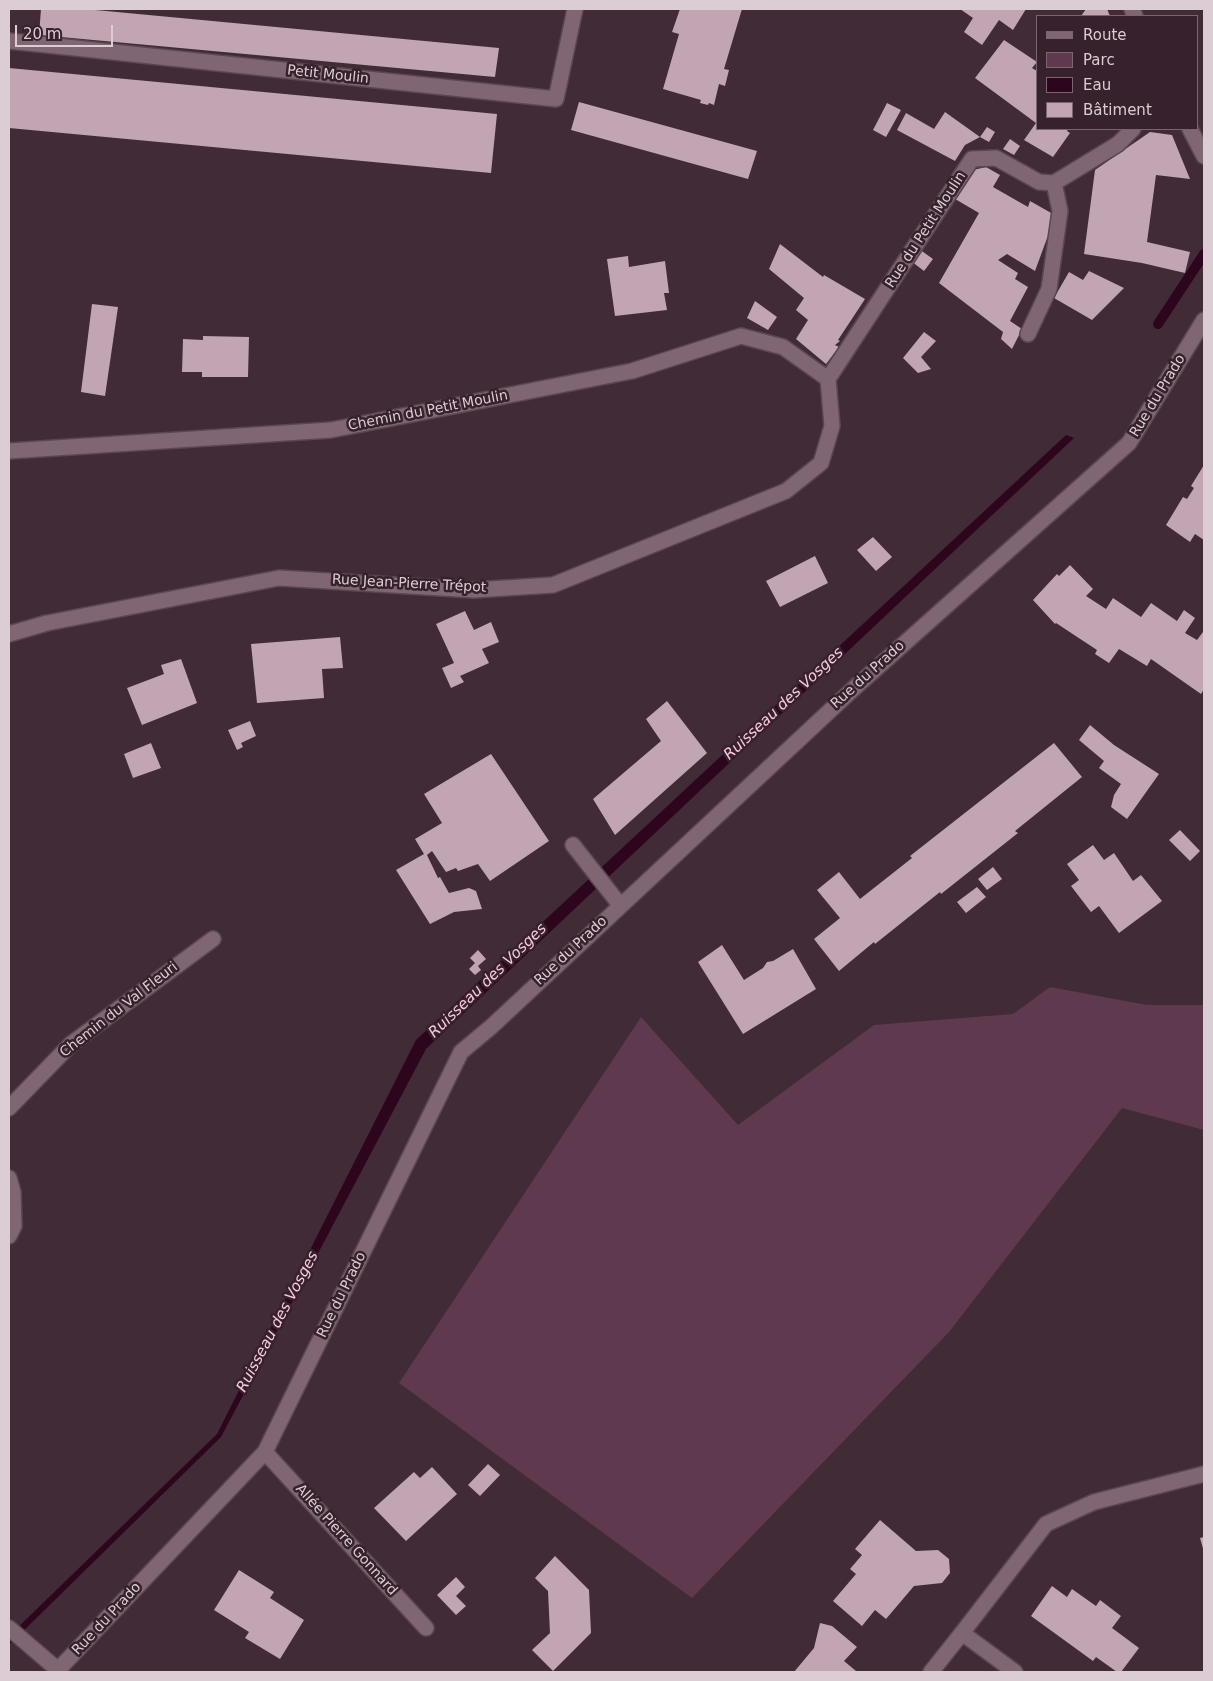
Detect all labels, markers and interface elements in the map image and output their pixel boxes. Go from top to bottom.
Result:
scale bar [18,15,115,47]
legend [1036,15,1198,130]
text: 20 m [23,25,61,43]
text: Route [1083,26,1127,44]
text: Parc [1083,51,1115,69]
street label: Petit Moulin [286,62,370,88]
text: Eau [1083,76,1111,94]
text: Bâtiment [1083,101,1152,119]
street label: Rue du Petit Moulin [882,169,970,291]
street label: Rue du Prado [1127,352,1189,440]
street label: Chemin du Petit Moulin [347,387,509,435]
street label: Rue Jean-Pierre Trépot [331,572,487,596]
street label: Rue du Prado [828,638,908,712]
water label: Ruisseau des Vosges [721,644,847,764]
street label: Rue du Prado [531,913,611,989]
water label: Ruisseau des Vosges [425,920,551,1042]
street label: Chemin du Val Fleuri [57,959,181,1061]
water label: Ruisseau des Vosges [233,1249,323,1395]
street label: Rue du Prado [314,1249,370,1341]
street label: Allée Pierre Gonnard [292,1481,400,1599]
street label: Rue du Prado [69,1579,145,1659]

